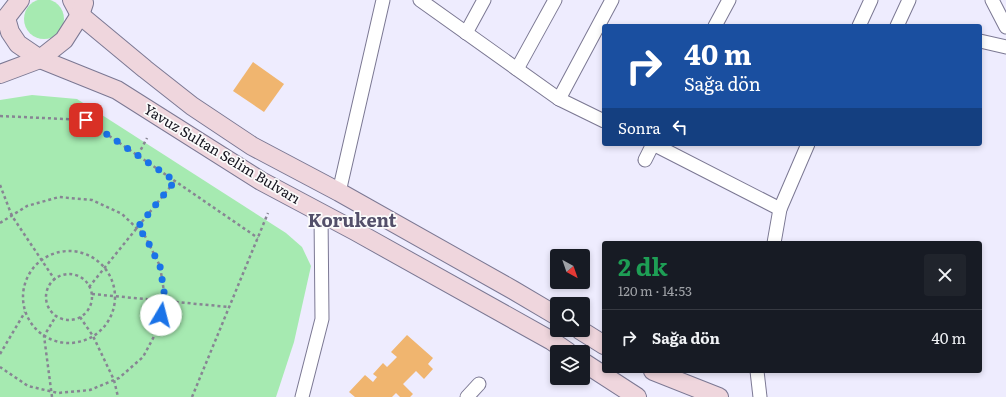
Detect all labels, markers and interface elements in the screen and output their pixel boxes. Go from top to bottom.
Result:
text: 40 m [684,32,752,74]
icon: right [618,40,670,92]
text: Sağa dön [684,70,761,97]
street label: Yavuz Sultan Selim Bulvarı [141,98,305,208]
pin [69,103,103,137]
icon: arrive [75,109,97,131]
text: Sonra [618,116,661,139]
icon: left [669,116,691,138]
district label: Korukent [308,206,396,233]
text: 2 dk [618,248,668,283]
north arrow [550,249,590,289]
map controls [550,249,590,385]
button: close [924,254,966,296]
text: 120 m · 14:53 [618,281,692,300]
position arrow [140,294,182,336]
button: search [550,297,590,337]
text: Sağa dön [652,326,720,349]
text: 40 m [932,326,966,349]
icon: right [618,327,640,349]
button: layers [550,345,590,385]

